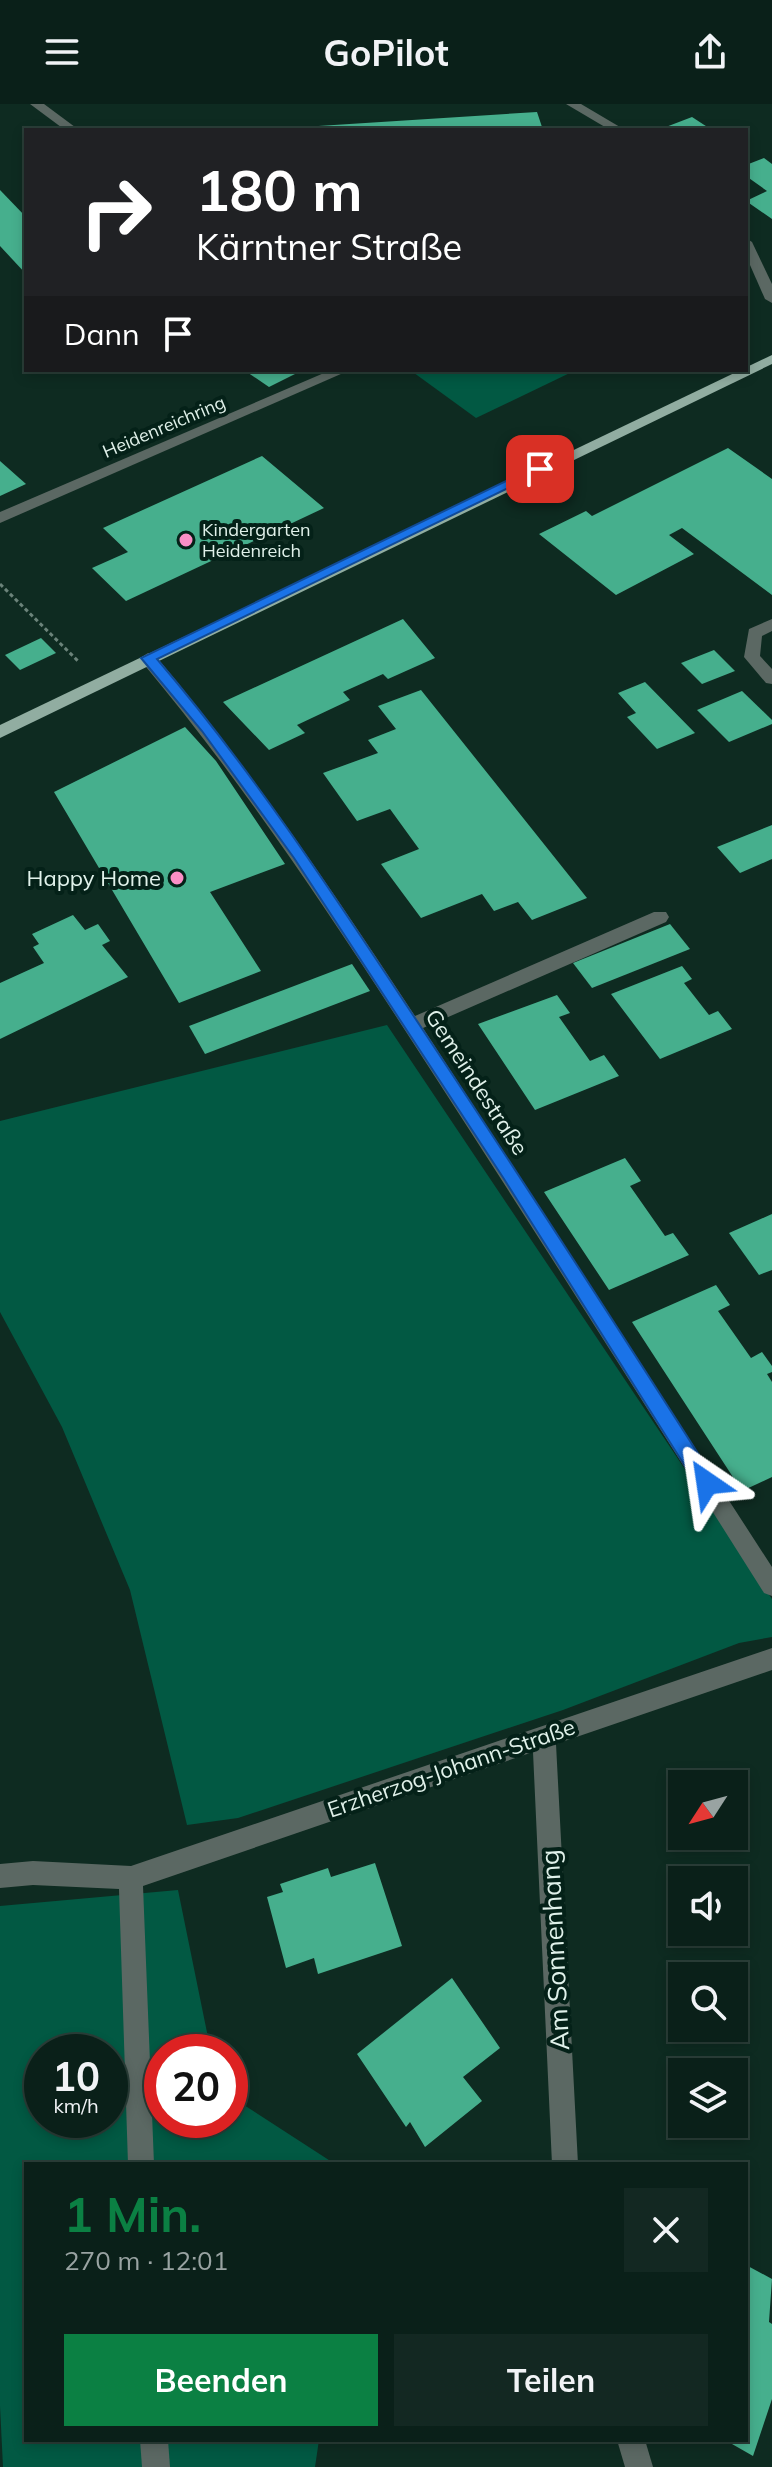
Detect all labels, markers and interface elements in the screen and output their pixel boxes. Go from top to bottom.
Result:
icon: menu [40,30,84,74]
text: GoPilot [323,30,449,75]
icon: share [688,30,732,74]
text: 180 m [196,155,363,225]
icon: right [64,160,168,264]
text: Kärntner Straße [196,224,462,269]
icon: arrive [156,312,200,356]
text: Dann [64,315,140,353]
street label: Heidenreichring [99,390,229,463]
pin [506,435,574,503]
icon: arrive [518,447,562,491]
place label: Kindergarten Heidenreich [202,518,310,562]
marker: Kindergarten Heidenreich [177,531,195,549]
place label: Happy Home [27,864,161,892]
marker: Happy Home [168,869,186,887]
street label: Gemeindestraße [419,1004,535,1160]
position arrow [665,1441,749,1525]
street label: Erzherzog-Johann-Straße [323,1712,579,1824]
north arrow [668,1770,748,1850]
map controls [668,1770,748,2138]
street label: Am Sonnenhang [533,1849,576,2051]
button: sound [668,1866,748,1946]
button: search [668,1962,748,2042]
speed limit sign: 20 [144,2034,248,2138]
text: 10 [52,2051,100,2101]
button: layers [668,2058,748,2138]
text: km/h [53,2093,99,2118]
text: 1 Min. [64,2184,201,2244]
button: close [624,2188,708,2272]
text: 270 m · 12:01 [64,2244,228,2277]
button: Beenden [64,2334,378,2426]
button: Teilen [394,2334,708,2426]

